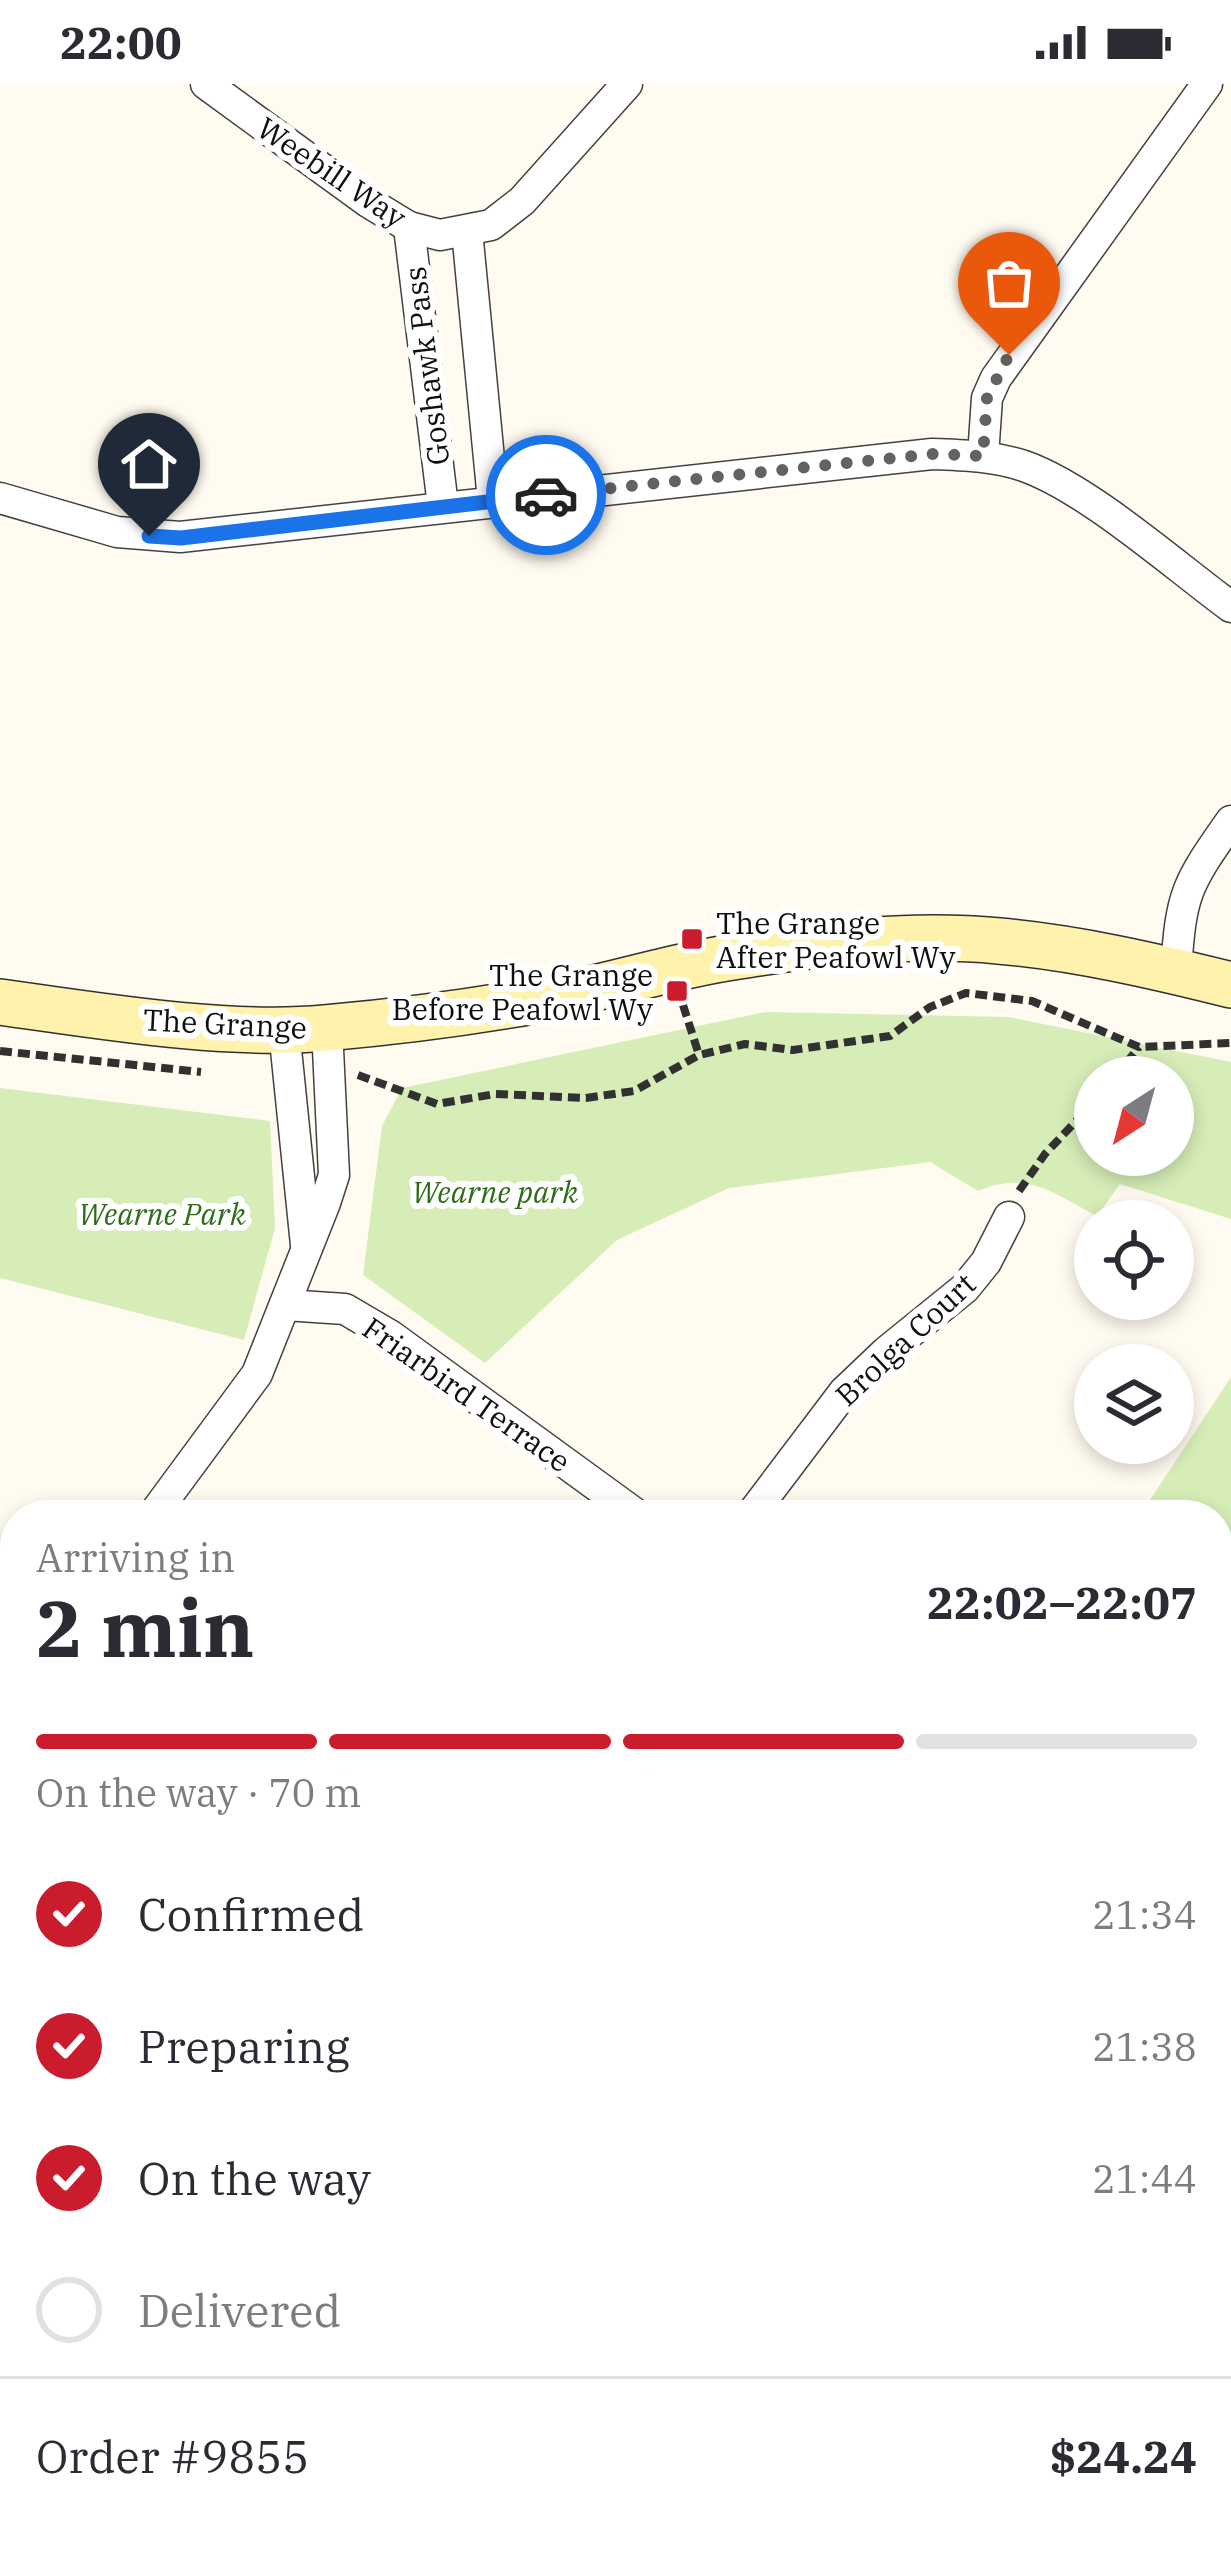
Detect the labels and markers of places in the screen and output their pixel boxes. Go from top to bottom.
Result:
pin [958,232,1060,355]
pin [98,413,200,536]
place label: The Grange After Peafowl Wy [716,903,956,976]
marker: The Grange After Peafowl Wy [679,926,705,952]
place label: The Grange Before Peafowl Wy [392,955,653,1028]
marker: The Grange Before Peafowl Wy [664,978,690,1004]

